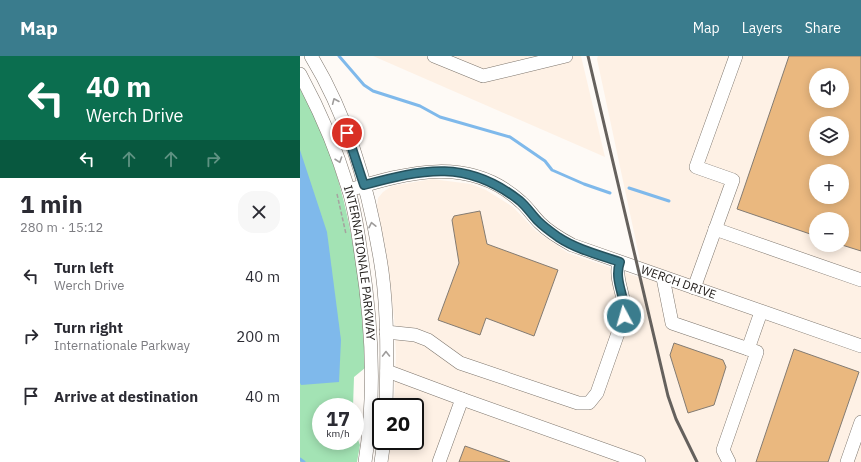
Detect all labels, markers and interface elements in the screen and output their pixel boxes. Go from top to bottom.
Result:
text: Map [20,16,58,40]
text: Map [693,19,720,37]
text: Layers [742,19,783,37]
text: Share [805,19,841,37]
text: 40 m [86,68,151,105]
map controls [809,68,849,252]
button: sound [809,68,849,108]
icon: left [20,72,72,124]
one-way arrow [331,98,339,105]
text: Werch Drive [86,104,183,127]
pin [330,116,364,150]
button: layers [809,116,849,156]
icon: arrive [336,122,358,144]
icon: left [76,148,98,170]
icon: ahead [118,148,140,170]
icon: ahead [160,148,182,170]
icon: right [202,148,224,170]
one-way arrow [334,157,343,164]
button: + [809,164,849,204]
street label: INTERNATIONALE PARKWAY [341,183,379,341]
text: 1 min [20,188,83,220]
button: close [238,191,280,233]
button: − [809,212,849,252]
text: 280 m · 15:12 [20,219,103,236]
one-way arrow [369,222,377,228]
text: Turn left [54,258,114,277]
street label: WERCH DRIVE [639,262,718,302]
icon: left [20,265,42,287]
text: 40 m [245,267,280,286]
text: Werch Drive [54,277,124,294]
position arrow [603,295,645,337]
text: Turn right [54,318,123,337]
icon: right [20,325,42,347]
text: 200 m [236,327,280,346]
text: Internationale Parkway [54,337,190,354]
one-way arrow [382,351,391,357]
icon: arrive [20,385,42,407]
text: Arrive at destination [54,387,198,406]
text: 40 m [245,387,280,406]
speed limit sign: 20 [372,398,424,450]
text: 17 [326,405,350,432]
text: km/h [326,427,350,440]

